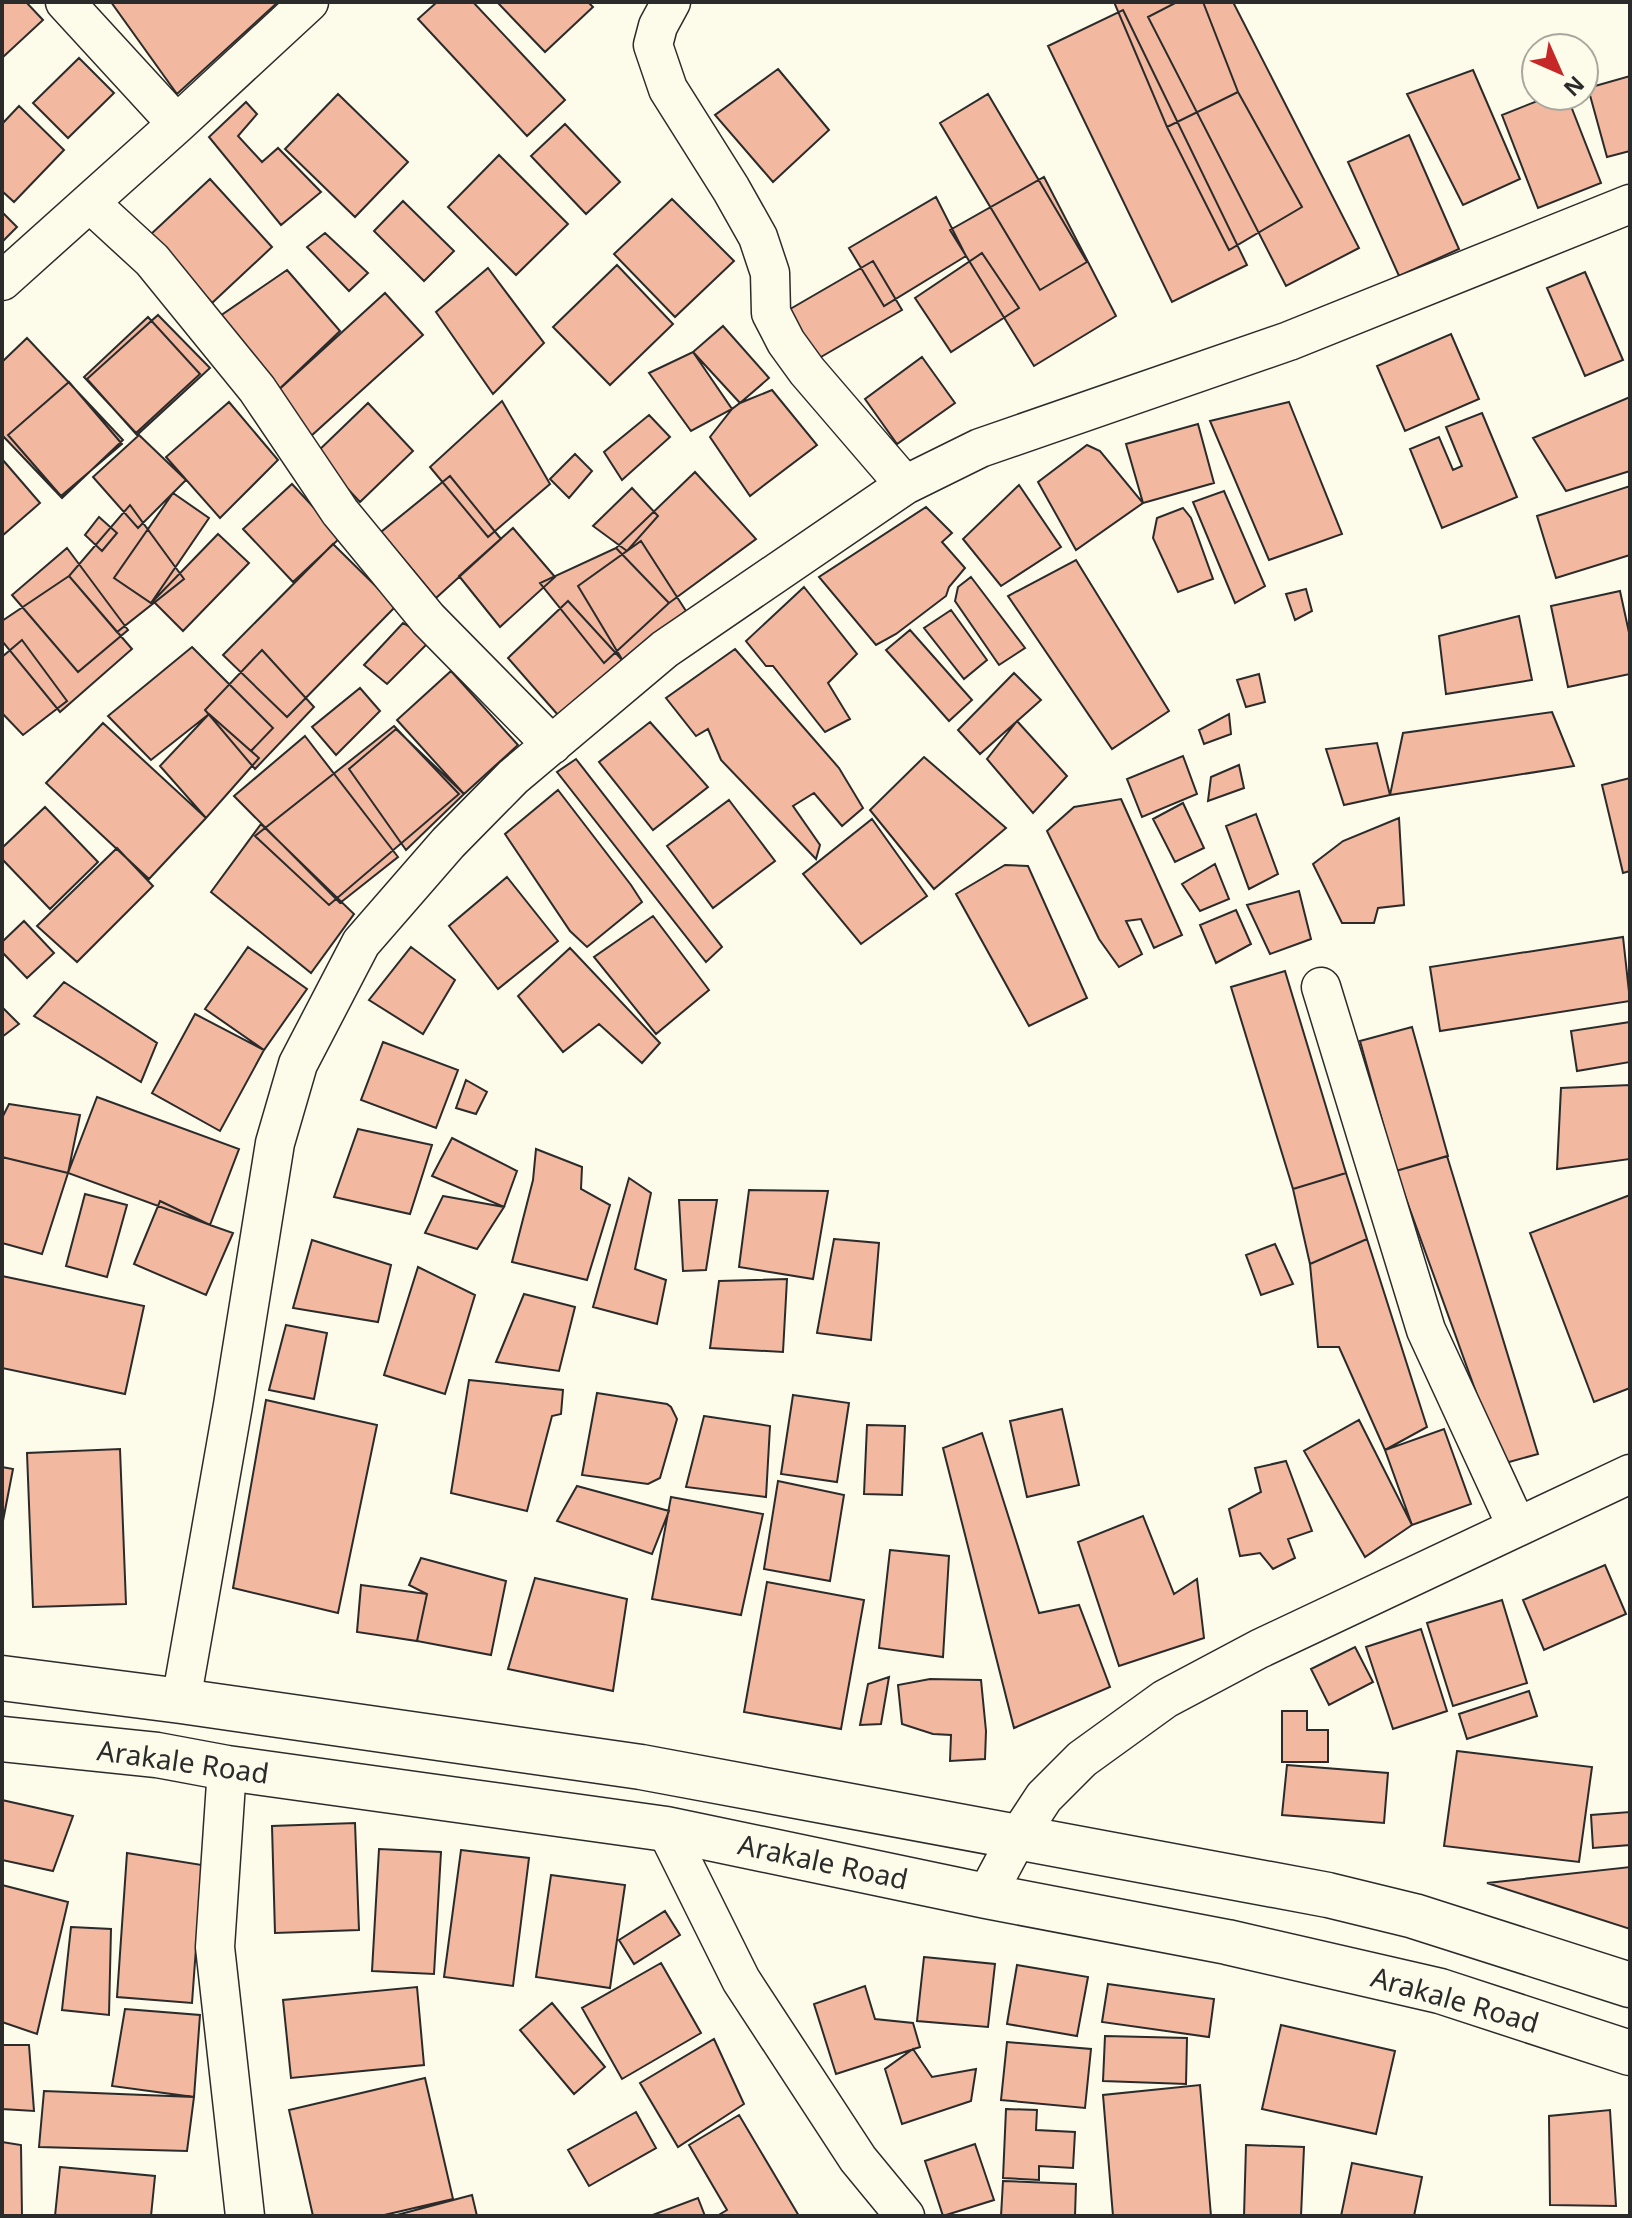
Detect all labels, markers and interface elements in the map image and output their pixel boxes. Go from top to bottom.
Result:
north arrow [1520,32,1600,112]
text: N [1558,70,1592,104]
street label: Arakale Road [95,1730,271,1792]
street label: Arakale Road [735,1824,912,1898]
street label: Arakale Road [1367,1957,1544,2041]

